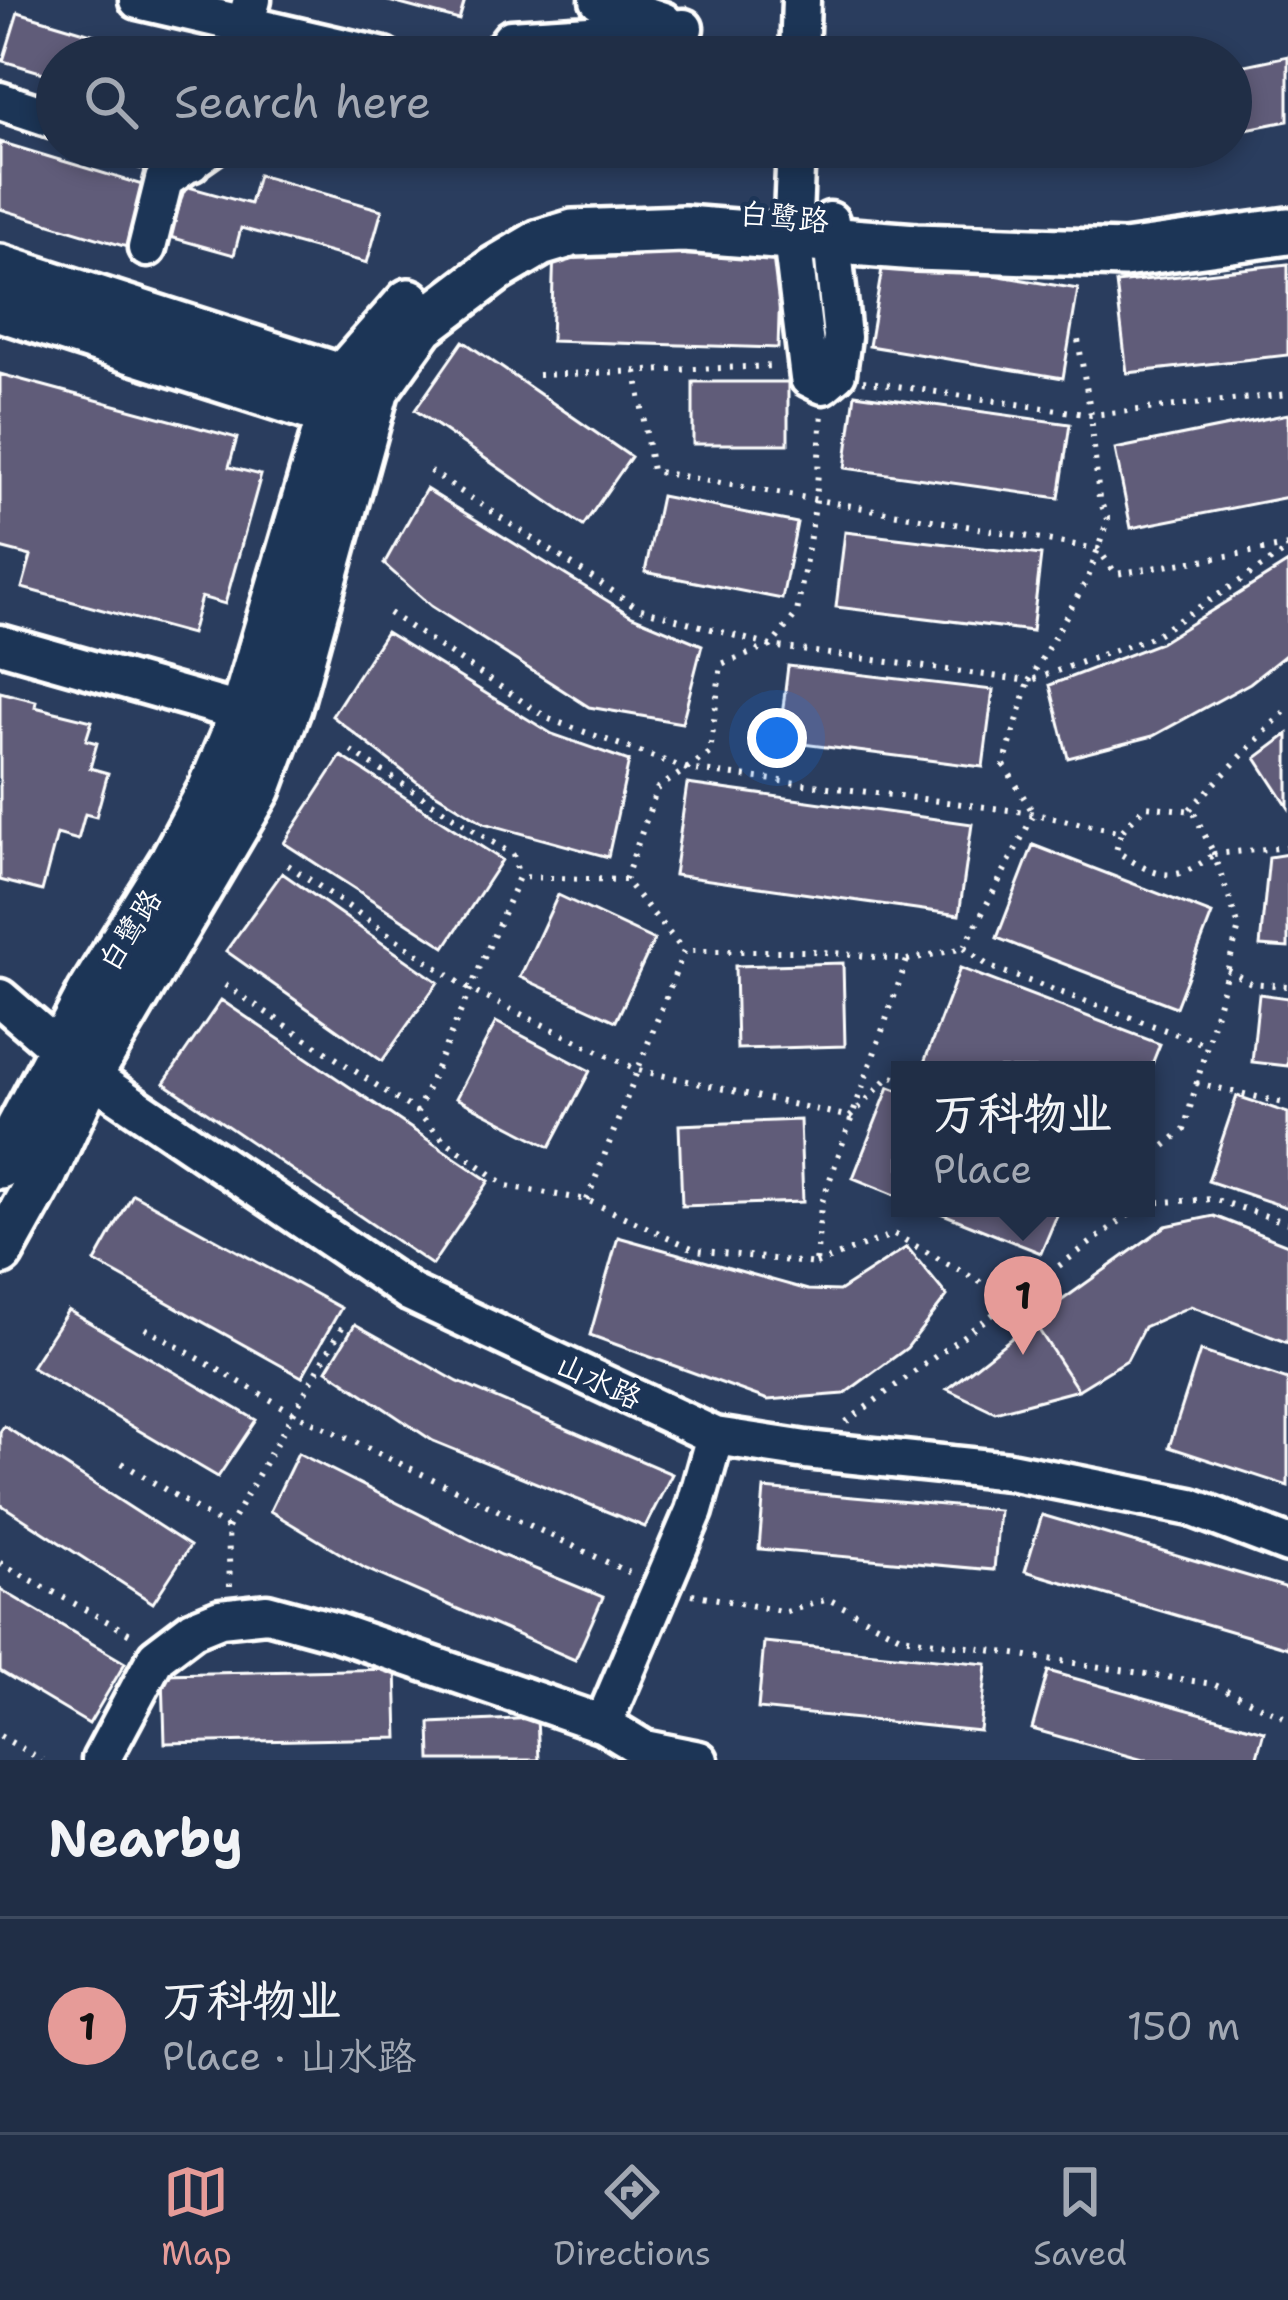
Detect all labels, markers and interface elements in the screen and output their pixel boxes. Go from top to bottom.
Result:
search box [36,36,1252,168]
icon: search [78,69,144,135]
text: Search here [174,72,431,132]
street label: 白鹭路 [737,193,831,241]
your location [747,708,807,768]
street label: 白鹭路 [89,881,171,979]
popup [891,1061,1155,1217]
text: 万科物业 [933,1083,1113,1143]
text: Place [933,1143,1032,1195]
pin: 1 [984,1256,1062,1355]
street label: 山水路 [550,1343,648,1419]
text: Nearby [48,1804,243,1872]
text: 万科物业 [162,1970,342,2030]
text: 1 [78,2000,96,2052]
text: 150 m [1127,2000,1240,2052]
text: Place · 山水路 [162,2030,416,2082]
tab: Map [161,2159,232,2276]
tab: Directions [554,2159,711,2276]
tab: Saved [1033,2159,1127,2276]

